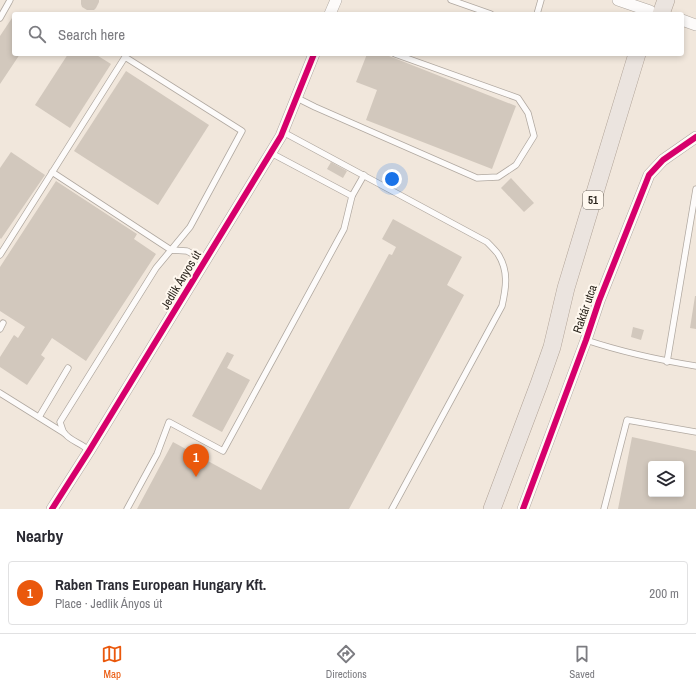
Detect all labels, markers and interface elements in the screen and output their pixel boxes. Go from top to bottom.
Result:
search box [12,12,684,56]
icon: search [26,23,48,45]
text: Search here [58,24,125,45]
your location [382,169,402,189]
road number: 51 [583,191,603,209]
street label: Jedlik Ányos út [157,247,205,312]
street label: Raktár utca [569,282,601,335]
pin: 1 [183,444,209,477]
map controls [648,461,684,497]
button: layers [648,461,684,497]
text: Nearby [16,524,63,547]
text: Raben Trans European Hungary Kft. [55,574,266,595]
text: 1 [27,585,33,602]
text: 200 m [649,585,679,602]
text: Place · Jedlik Ányos út [55,595,162,612]
tab: Map [101,643,123,681]
tab: Directions [326,643,367,681]
tab: Saved [569,643,595,681]

